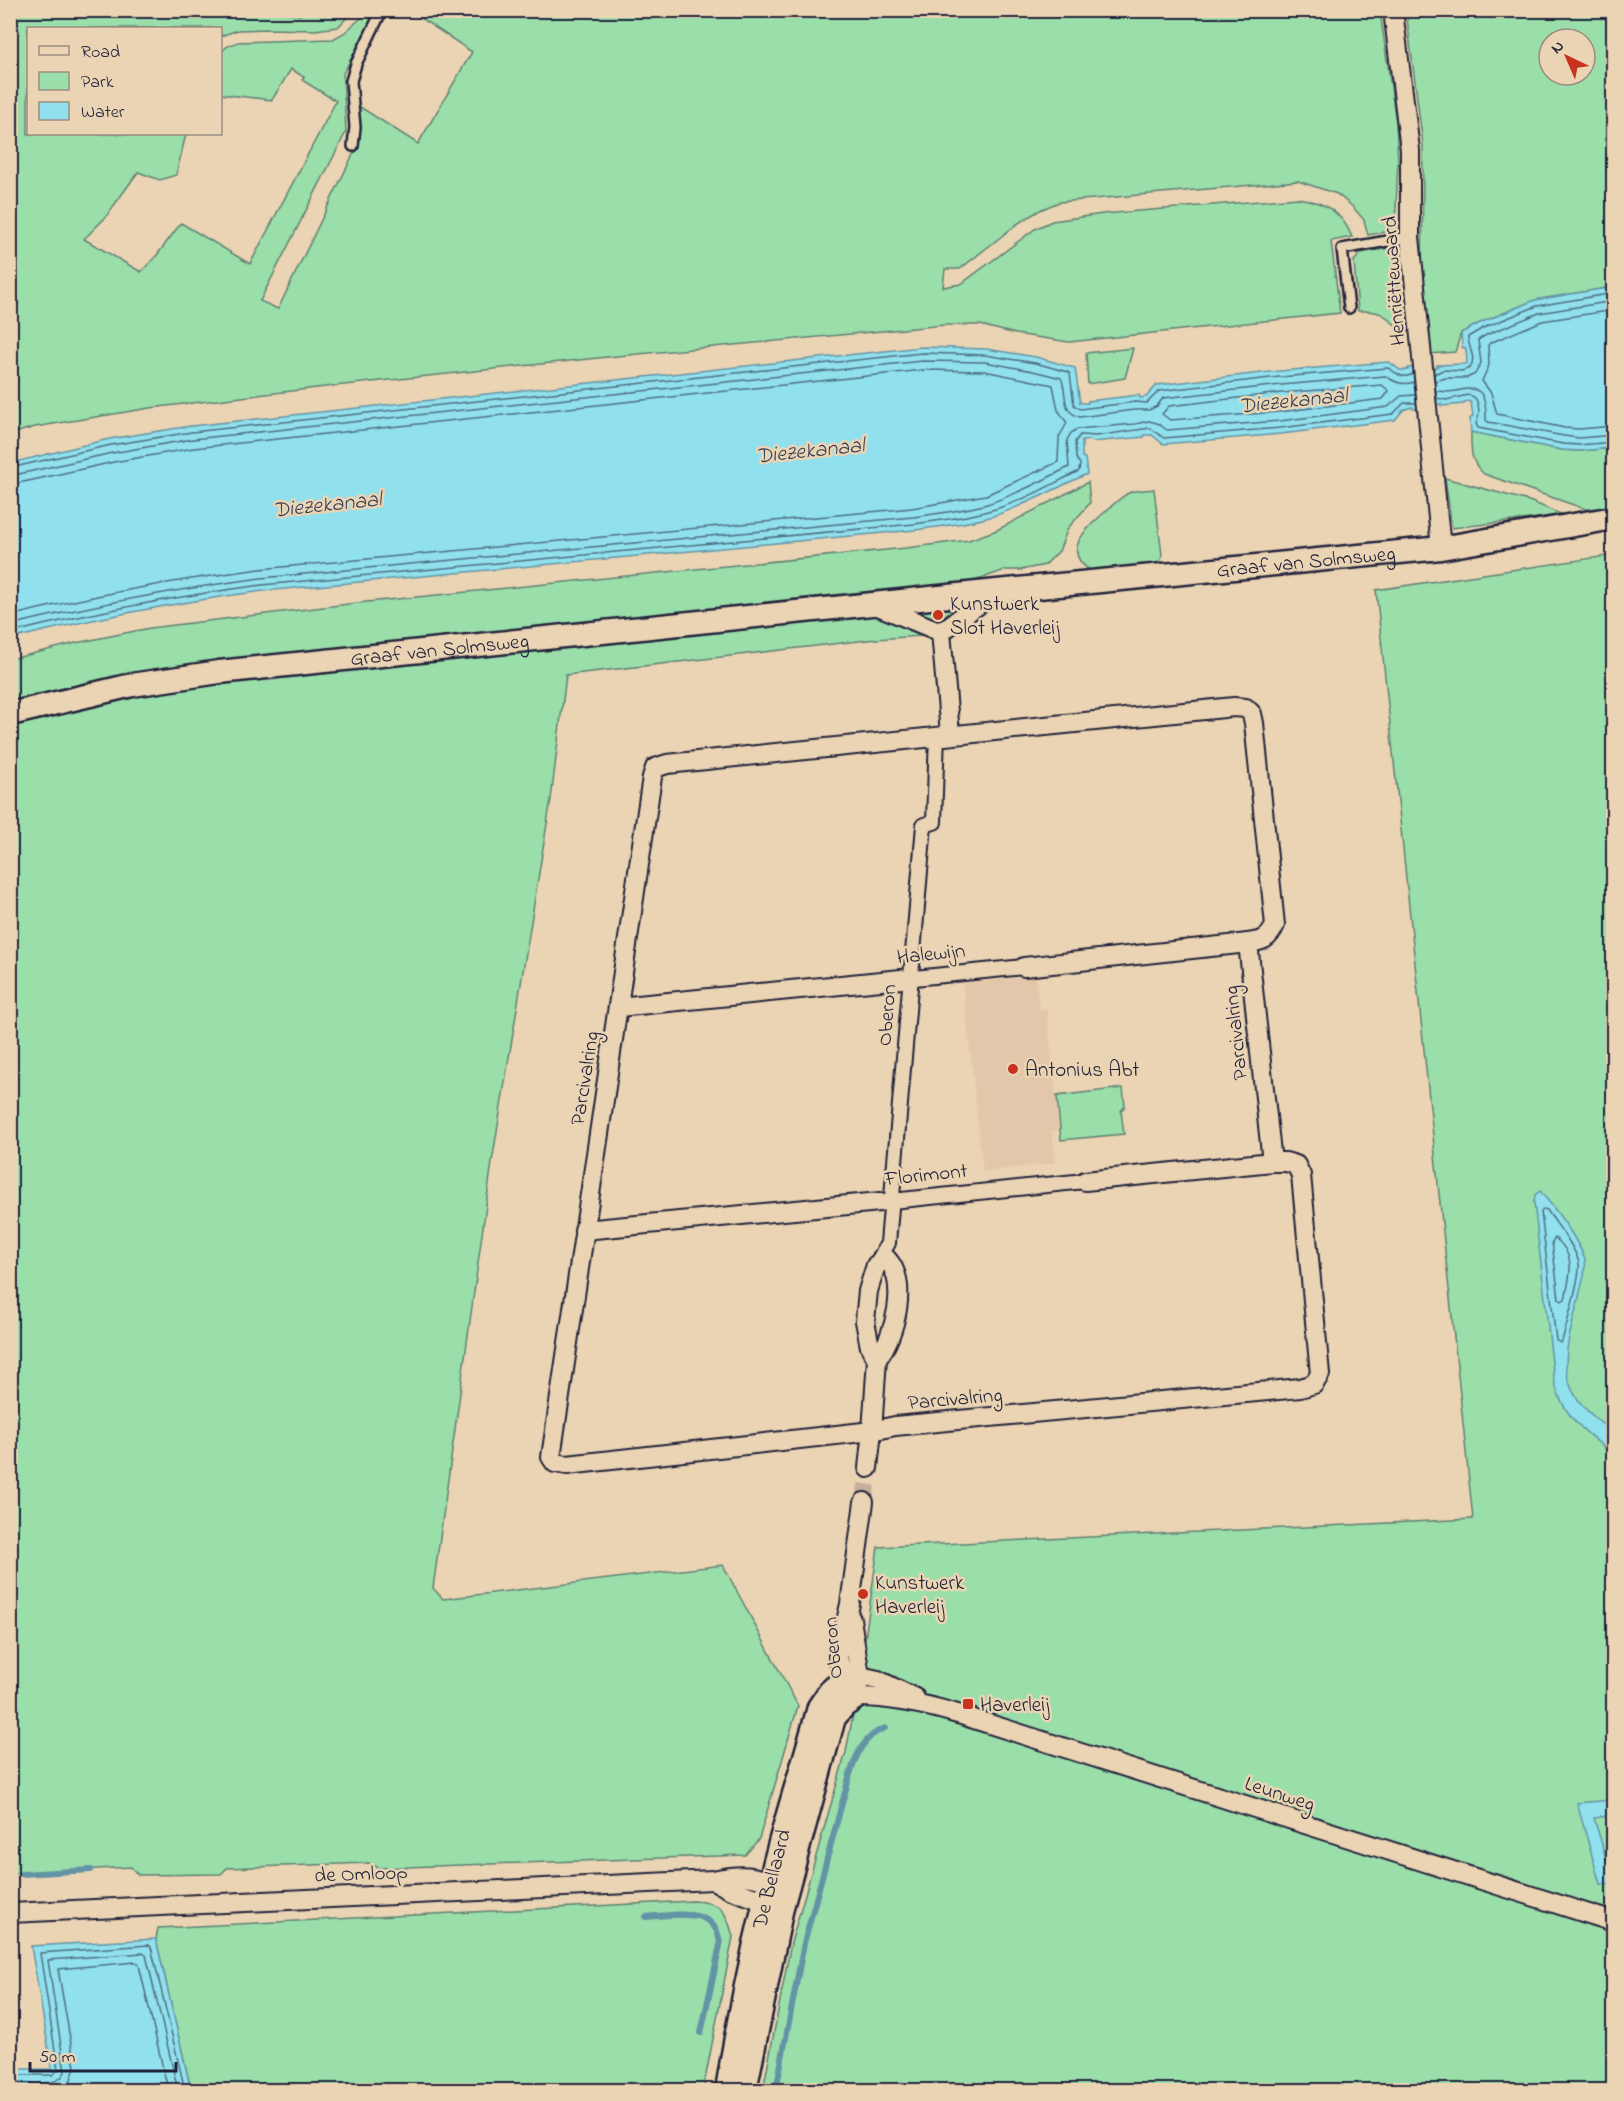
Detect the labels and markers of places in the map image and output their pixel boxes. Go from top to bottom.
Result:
place label: Kunstwerk Slot Haverleij [950,590,1060,644]
marker: Kunstwerk Slot Haverleij [931,608,945,622]
place label: Antonius Abt [1025,1056,1139,1086]
marker: Antonius Abt [1006,1062,1020,1076]
place label: Kunstwerk Haverleij [875,1569,965,1623]
marker: Kunstwerk Haverleij [856,1587,870,1601]
place label: Haverleij [980,1691,1050,1721]
marker: Haverleij [961,1697,975,1711]

